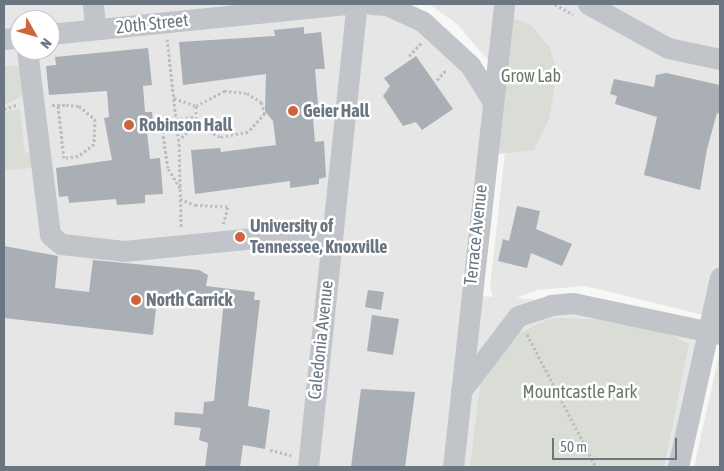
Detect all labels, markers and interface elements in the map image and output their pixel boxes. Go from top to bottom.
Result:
street label: 20th Street [115,9,189,39]
north arrow [10,10,60,60]
text: N [37,35,55,52]
park label: Grow Lab [501,65,561,87]
place label: Geier Hall [303,100,369,122]
marker: Geier Hall [287,105,299,117]
place label: Robinson Hall [139,114,232,136]
marker: Robinson Hall [123,119,135,131]
street label: Terrace Avenue [460,184,492,286]
place label: University of Tennessee, Knoxville [250,216,387,258]
marker: University of Tennessee, Knoxville [234,231,246,243]
street label: Caledonia Avenue [304,279,338,401]
place label: North Carrick [146,289,232,311]
marker: North Carrick [130,294,142,306]
park label: Mountcastle Park [523,381,637,403]
scale bar [554,428,679,460]
text: 50 m [560,438,587,455]

